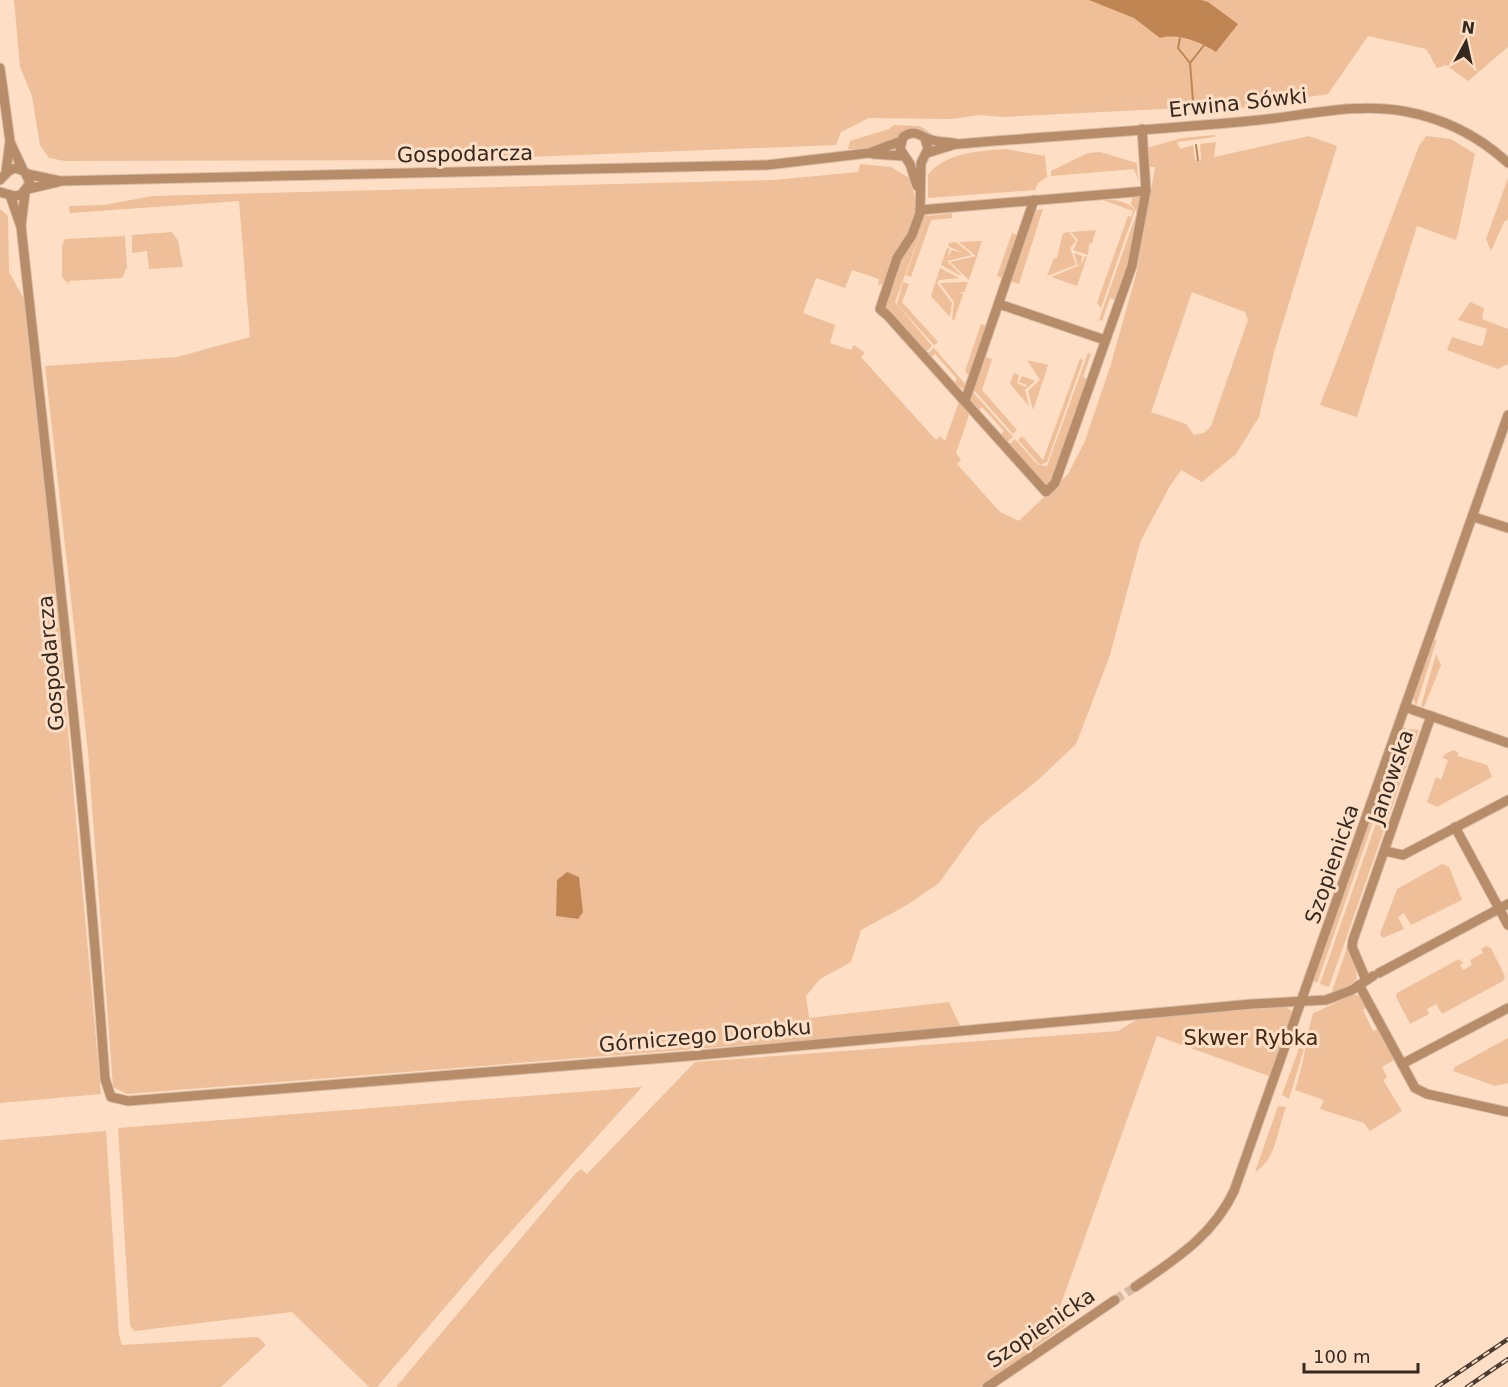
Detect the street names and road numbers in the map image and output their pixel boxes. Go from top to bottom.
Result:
street label: Erwina Sówki [1168,84,1308,122]
street label: Gospodarcza [397,141,533,167]
street label: Gospodarcza [33,594,69,732]
street label: Janowska [1363,727,1418,829]
street label: Szopienicka [1300,801,1364,927]
street label: Górniczego Dorobku [598,1015,812,1057]
street label: Szopienicka [983,1283,1099,1373]

